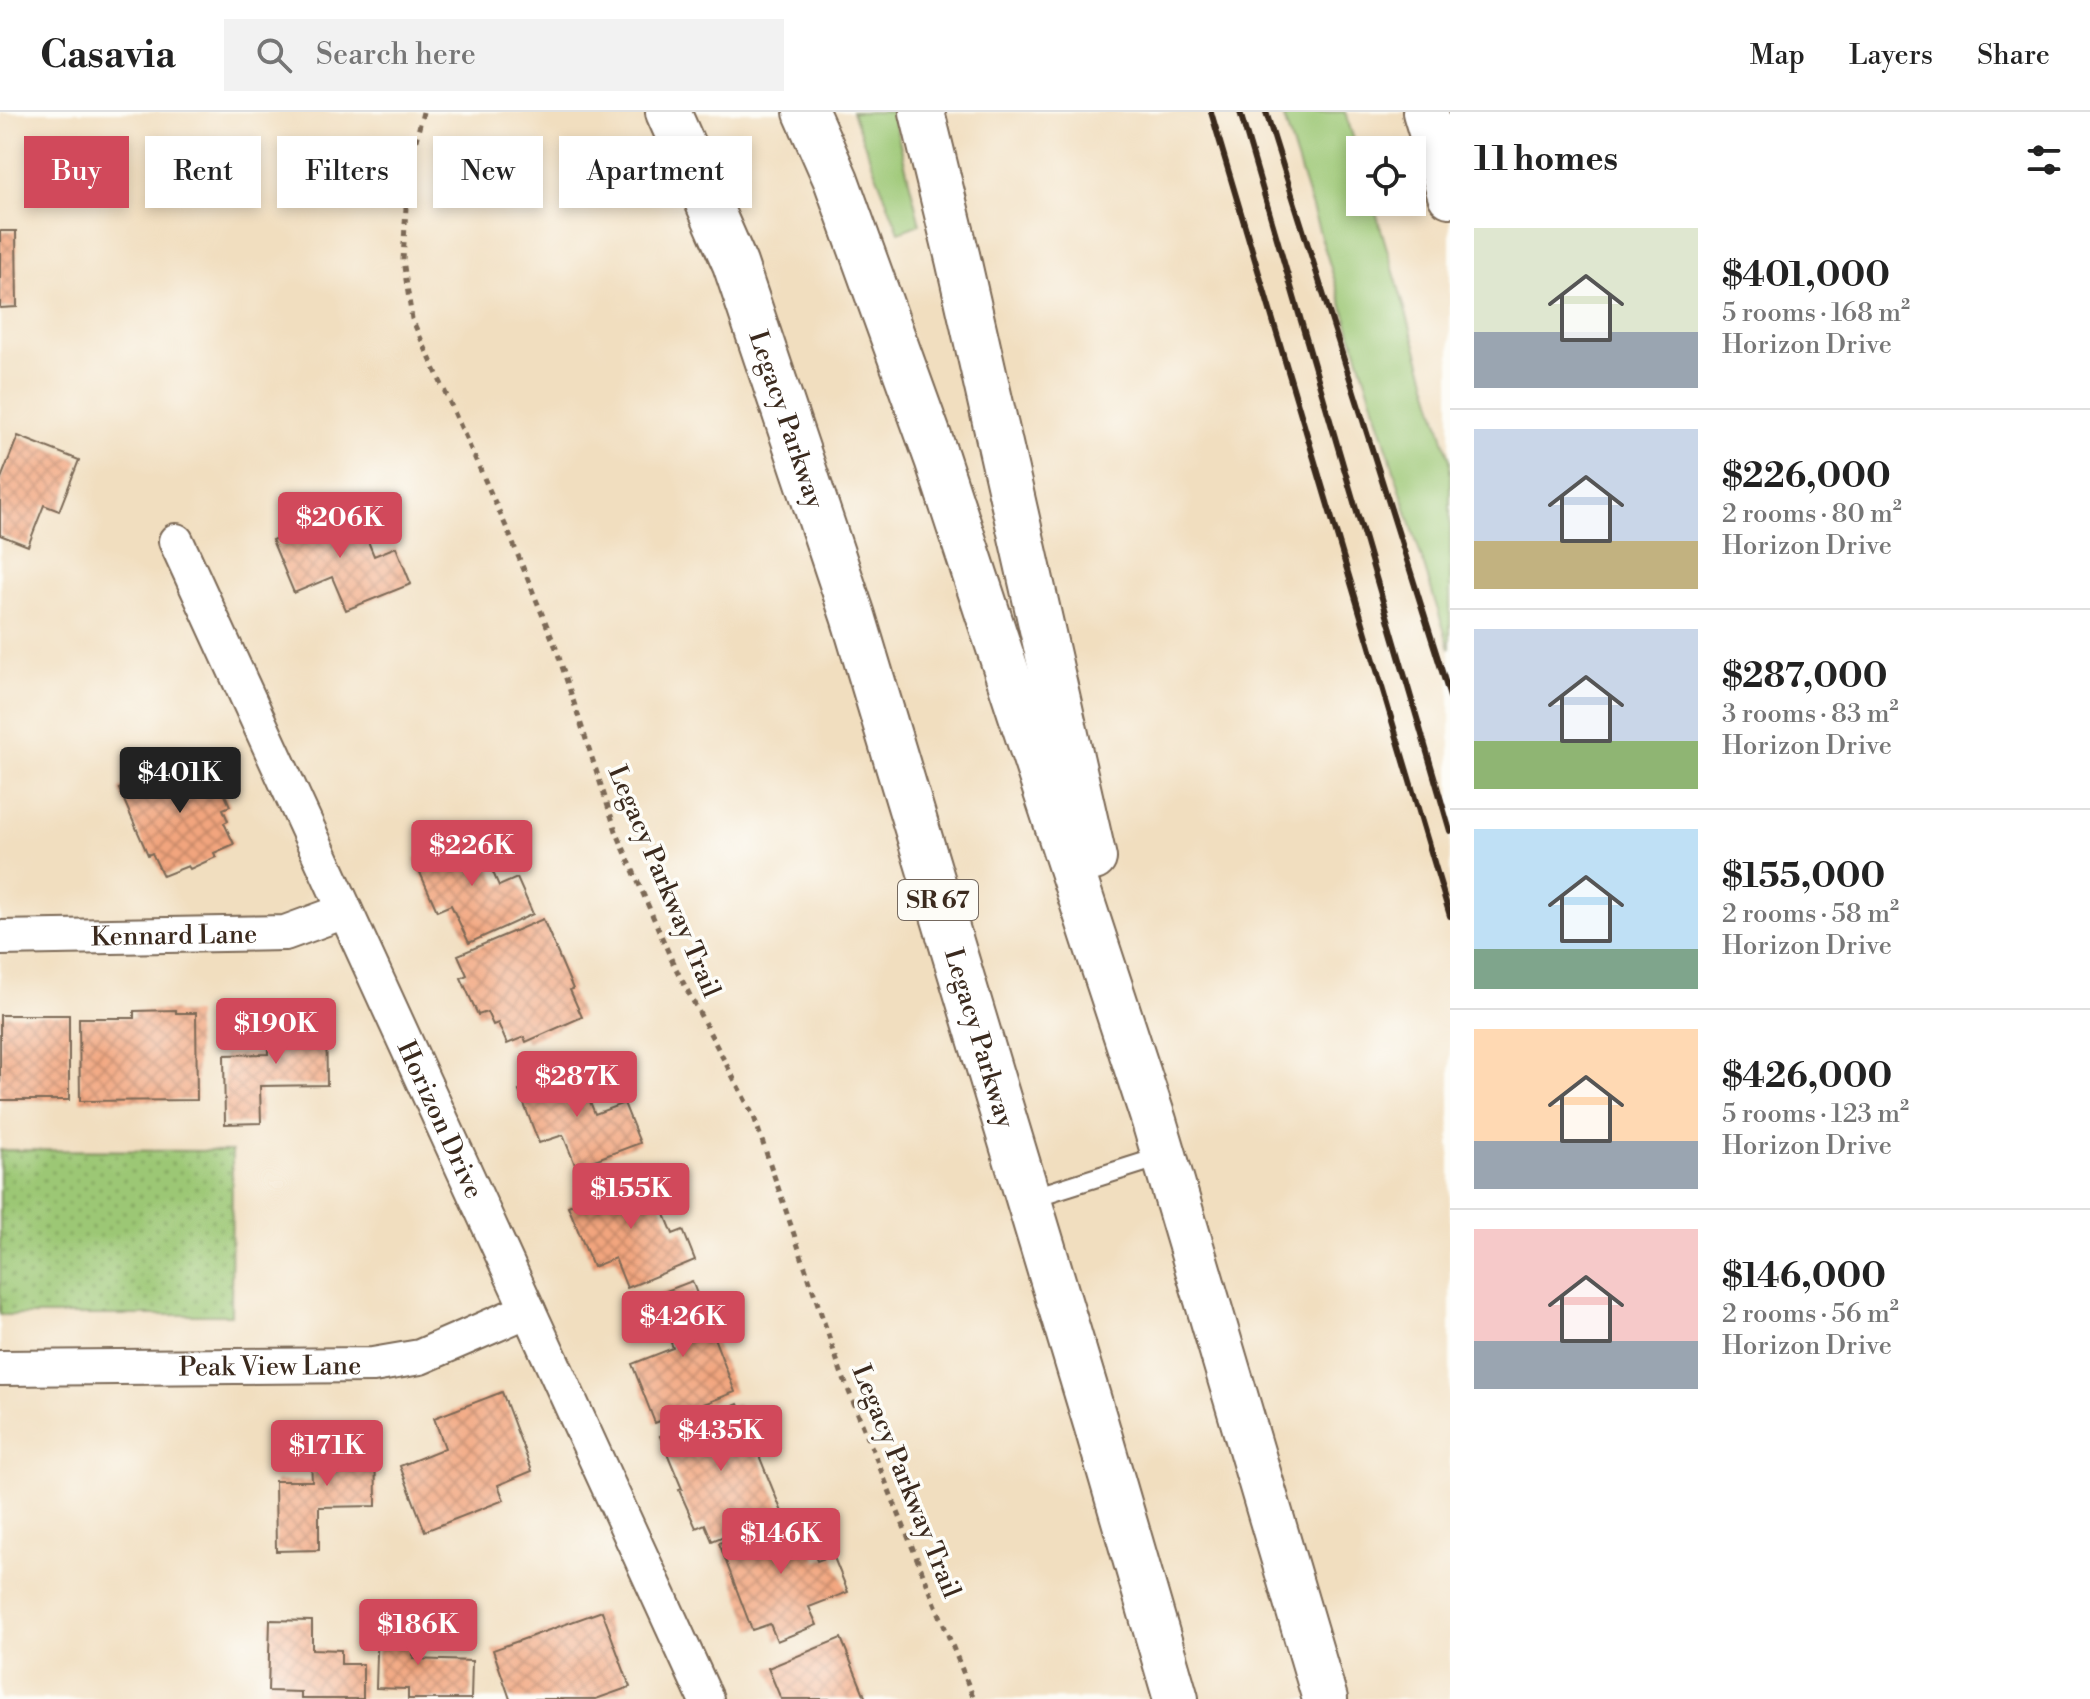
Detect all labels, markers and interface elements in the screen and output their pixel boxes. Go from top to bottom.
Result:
search box [224,19,784,91]
text: Casavia [40,32,176,79]
icon: search [252,33,296,77]
text: Search here [316,36,476,74]
text: Map [1750,38,1805,73]
text: Layers [1849,38,1933,73]
text: Share [1977,38,2050,73]
chip: Buy [24,136,129,208]
chip: Rent [145,136,261,208]
chip: Filters [277,136,417,208]
chip: New [433,136,543,208]
chip: Apartment [559,136,752,208]
map controls [1346,136,1426,216]
button: locate [1346,136,1426,216]
icon: filters [2022,138,2066,182]
text: 11 homes [1474,139,1618,181]
text: $401,000 [1722,255,1890,297]
icon: home [1538,260,1634,356]
text: 5 rooms · 168 m² [1722,297,1910,329]
street label: Legacy Parkway [741,327,831,513]
text: Horizon Drive [1722,329,1892,361]
text: $226,000 [1722,456,1891,498]
icon: home [1538,461,1634,557]
pin: $206K [284,492,396,560]
text: 2 rooms · 80 m² [1722,498,1902,530]
text: $206K [296,502,384,534]
text: Horizon Drive [1722,530,1892,562]
text: $287,000 [1722,656,1887,698]
icon: home [1538,661,1634,757]
text: 3 rooms · 83 m² [1722,698,1899,730]
text: Horizon Drive [1722,730,1892,762]
pin: $401K [124,747,236,815]
text: $401K [138,757,222,789]
street label: Legacy Parkway Trail [601,761,728,1002]
pin: $226K [416,820,528,888]
text: $226K [429,830,515,862]
text: $155,000 [1722,856,1885,898]
icon: home [1538,861,1634,957]
road number: SR 67 [898,880,978,920]
text: 2 rooms · 58 m² [1722,898,1899,930]
street label: Kennard Lane [91,918,257,953]
text: Horizon Drive [1722,930,1892,962]
street label: Legacy Parkway [937,945,1021,1132]
pin: $190K [220,998,332,1066]
text: $190K [234,1008,318,1040]
street label: Horizon Drive [390,1036,490,1204]
pin: $287K [521,1051,633,1119]
text: $426,000 [1722,1056,1892,1098]
text: $287K [535,1061,619,1093]
icon: home [1538,1061,1634,1157]
text: 5 rooms · 123 m² [1722,1098,1909,1130]
text: Horizon Drive [1722,1130,1892,1162]
pin: $155K [575,1163,687,1231]
text: $155K [590,1173,672,1205]
text: $146,000 [1722,1256,1886,1298]
icon: home [1538,1261,1634,1357]
pin: $426K [627,1291,739,1359]
text: 2 rooms · 56 m² [1722,1298,1899,1330]
text: $426K [640,1301,726,1333]
text: Horizon Drive [1722,1330,1892,1362]
street label: Peak View Lane [179,1350,361,1384]
street label: Legacy Parkway Trail [845,1360,968,1603]
pin: $435K [665,1405,777,1473]
text: $435K [678,1415,764,1447]
pin: $171K [271,1420,383,1488]
text: $171K [289,1430,365,1462]
pin: $146K [725,1508,837,1576]
text: $146K [740,1518,822,1550]
pin: $186K [362,1599,474,1667]
text: $186K [377,1609,459,1641]

